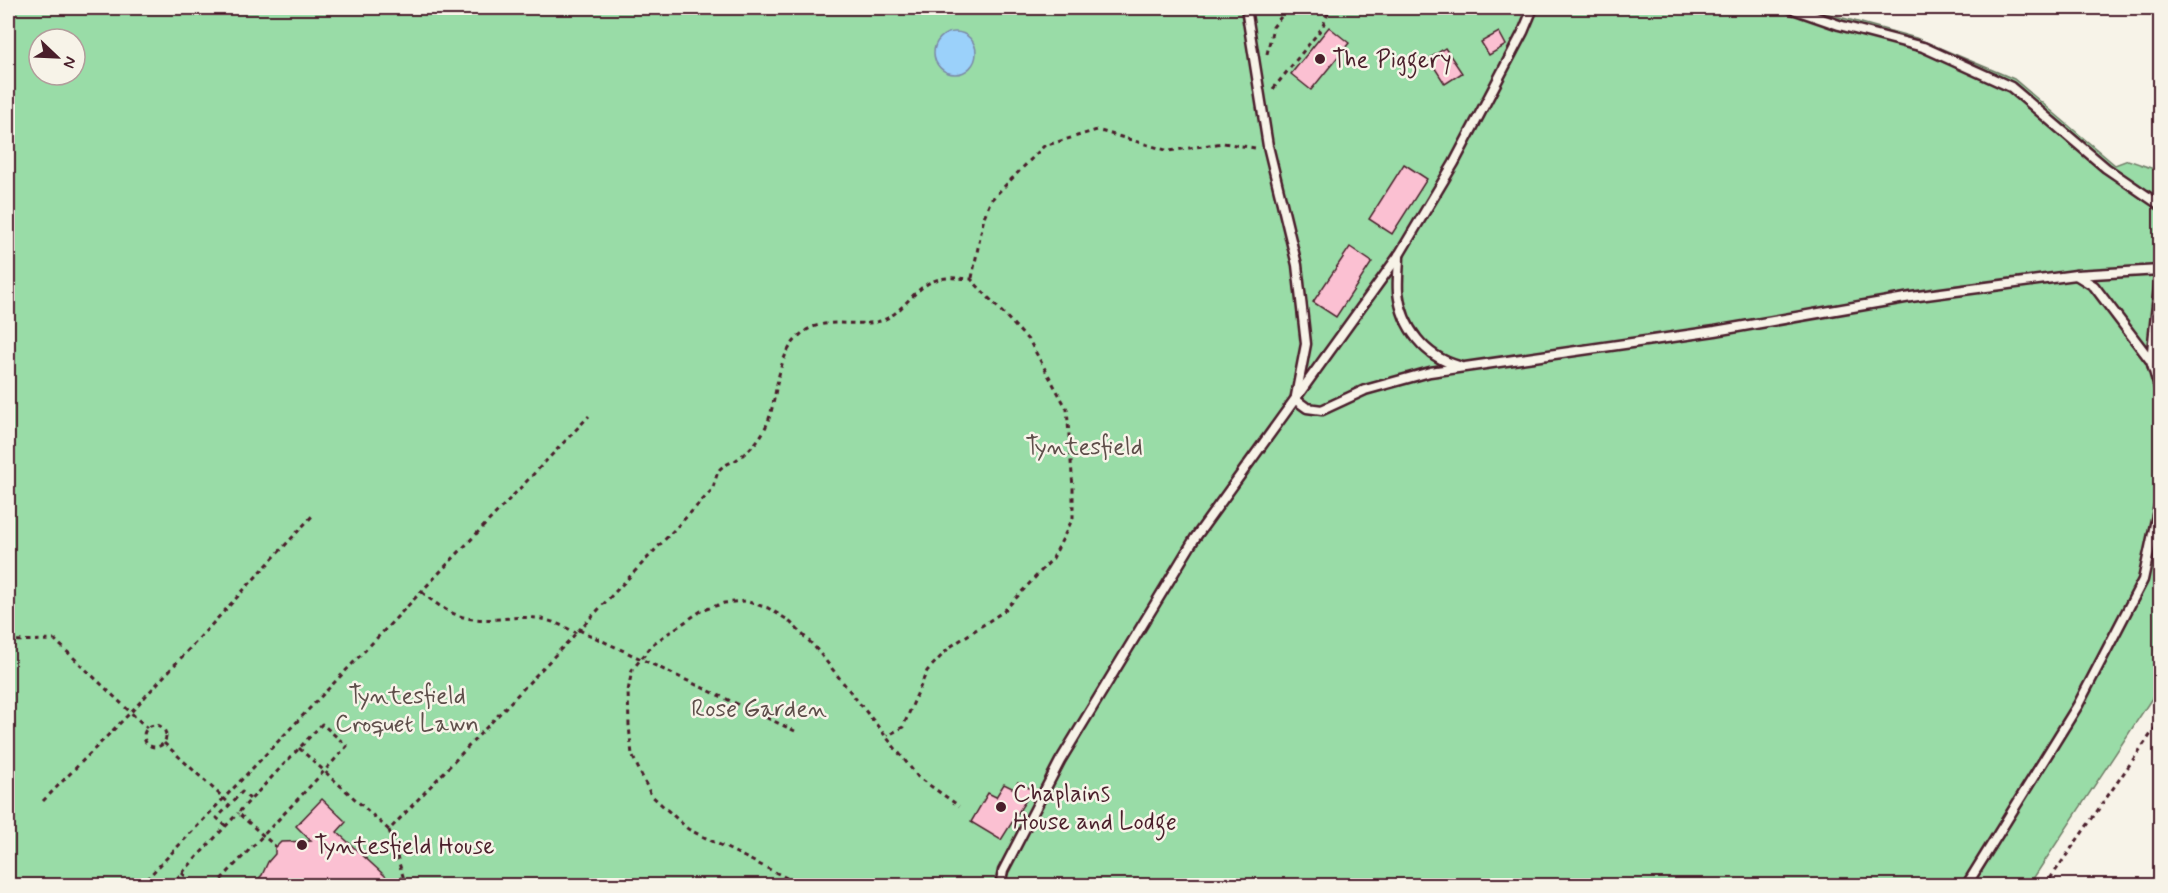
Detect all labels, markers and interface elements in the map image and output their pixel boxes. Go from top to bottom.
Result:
north arrow [27,27,87,87]
place label: The Piggery [1332,45,1452,79]
marker: The Piggery [1313,52,1327,66]
text: N [58,53,81,71]
park label: Tyntesfield [1025,432,1143,463]
park label: Tyntesfield Croquet Lawn [335,681,479,740]
park label: Rose Garden [691,694,827,725]
place label: Chaplains House and Lodge [1013,779,1177,841]
marker: Chaplains House and Lodge [994,800,1008,814]
place label: Tyntesfield House [314,831,495,862]
marker: Tyntesfield House [295,838,309,852]

